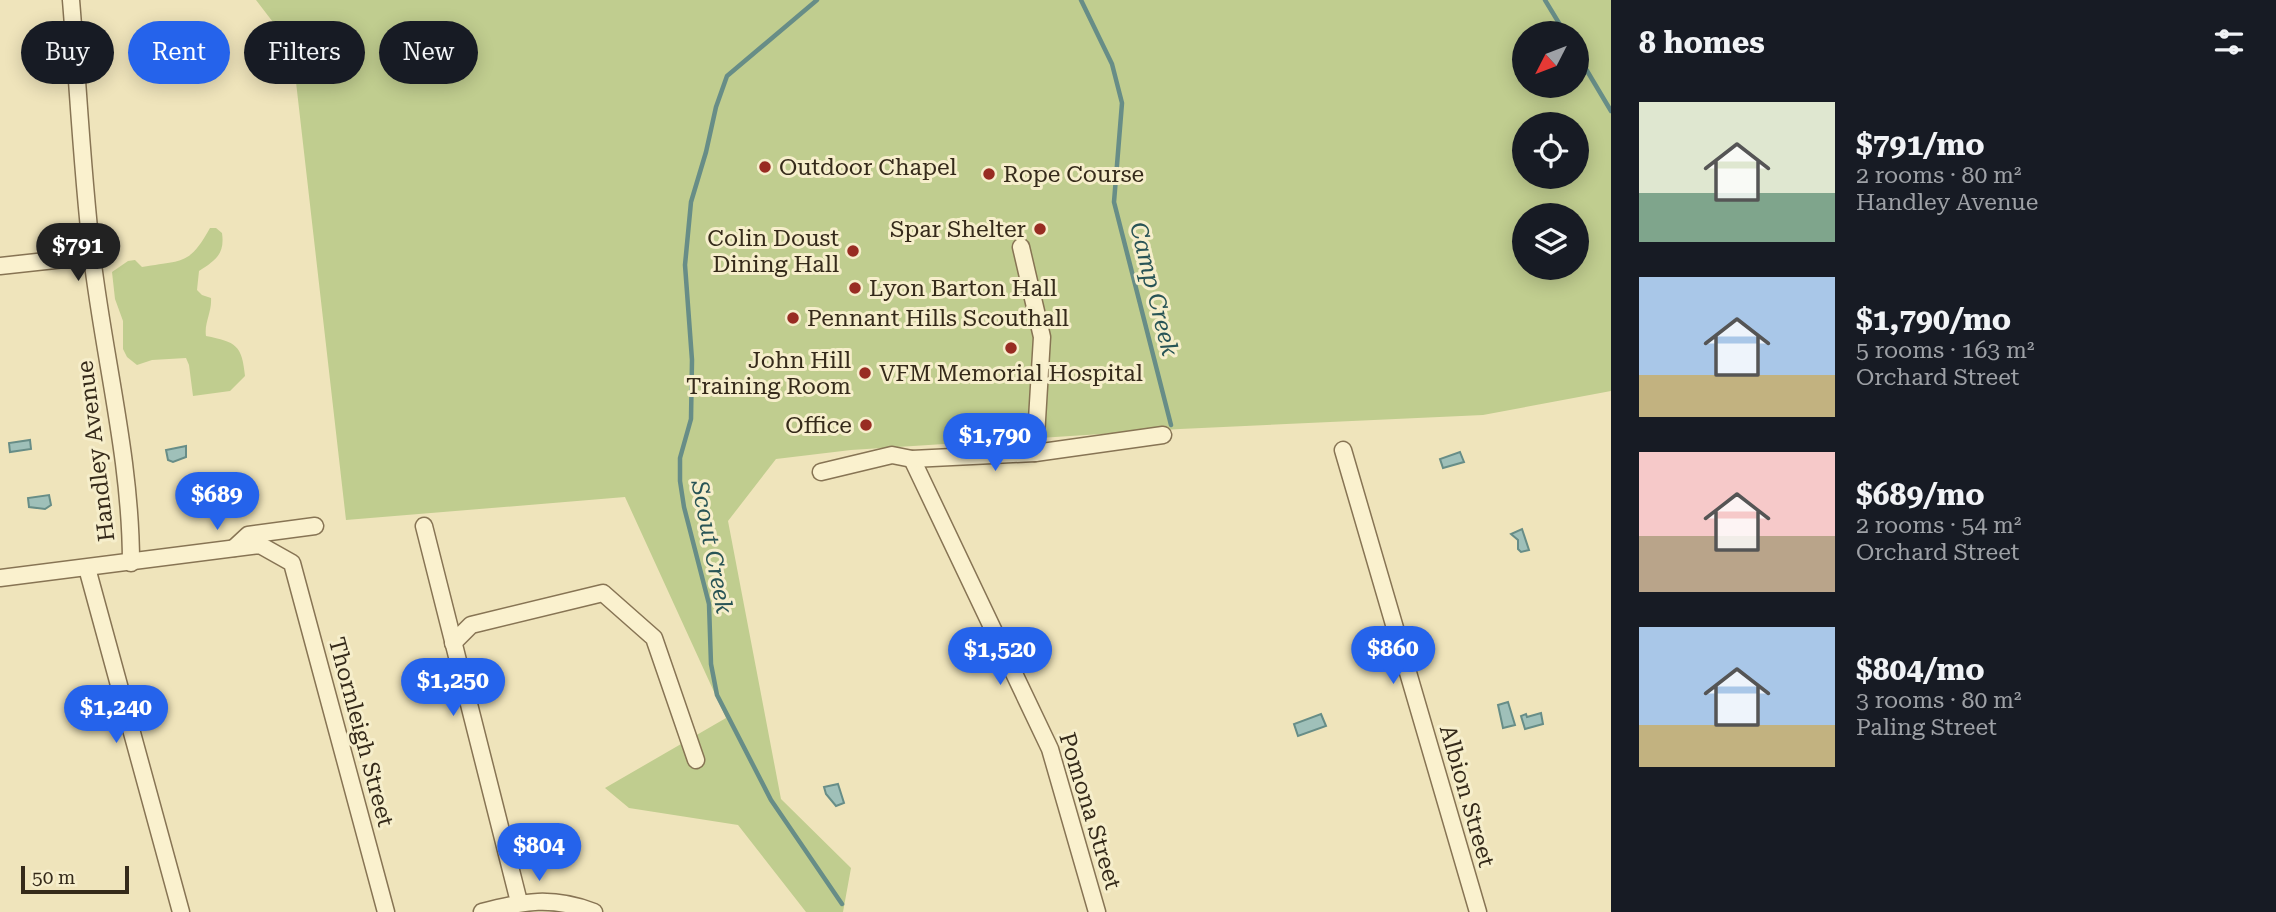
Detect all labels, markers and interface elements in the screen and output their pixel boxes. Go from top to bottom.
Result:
chip: Buy [21,21,114,84]
chip: Rent [128,21,230,84]
chip: Filters [244,21,365,84]
chip: New [379,21,478,84]
north arrow [1512,21,1589,98]
map controls [1512,21,1589,280]
icon: filters [2210,23,2248,61]
text: 8 homes [1639,25,1765,60]
button: locate [1512,112,1589,189]
text: $791/mo [1856,127,1985,162]
icon: home [1695,130,1779,214]
place label: Outdoor Chapel [779,154,957,181]
marker: Outdoor Chapel [757,159,773,175]
place label: Rope Course [1003,161,1144,188]
text: 2 rooms · 80 m² [1856,162,2022,189]
marker: Rope Course [981,166,997,182]
text: Handley Avenue [1856,189,2038,216]
button: layers [1512,203,1589,280]
place label: Spar Shelter [890,216,1026,243]
water label: Camp Creek [1124,219,1184,359]
marker: Spar Shelter [1032,221,1048,237]
pin: $791 [37,224,119,283]
place label: Colin Doust Dining Hall [707,225,839,278]
text: $791 [52,232,104,259]
marker: Colin Doust Dining Hall [845,243,861,259]
place label: Lyon Barton Hall [869,275,1057,302]
marker: Lyon Barton Hall [847,280,863,296]
text: $1,790/mo [1856,302,2011,337]
place label: Pennant Hills Scouthall [807,305,1069,332]
icon: home [1695,305,1779,389]
marker: Pennant Hills Scouthall [785,310,801,326]
text: 5 rooms · 163 m² [1856,337,2034,364]
marker: VFM Memorial Hospital [1003,340,1019,356]
place label: John Hill Training Room [686,347,851,400]
street label: Handley Avenue [71,359,121,543]
place label: VFM Memorial Hospital [879,360,1143,387]
text: Orchard Street [1856,364,2019,391]
marker: John Hill Training Room [857,365,873,381]
place label: Office [785,412,852,439]
pin: $1,790 [938,414,1052,473]
marker: Office [858,417,874,433]
text: $1,790 [959,422,1031,449]
pin: $689 [176,472,258,532]
water label: Scout Creek [685,477,739,616]
text: $689/mo [1856,477,1985,512]
icon: home [1695,480,1779,564]
text: $689 [191,481,243,508]
text: 2 rooms · 54 m² [1856,512,2022,539]
text: Orchard Street [1856,539,2019,566]
pin: $860 [1352,626,1434,686]
pin: $1,520 [943,628,1057,687]
street label: Thornleigh Street [323,634,399,830]
text: $860 [1367,635,1419,662]
text: $1,520 [964,636,1036,663]
text: $804/mo [1856,652,1985,687]
icon: home [1695,655,1779,739]
pin: $1,250 [396,658,510,718]
text: $1,250 [417,667,489,694]
pin: $1,240 [59,686,173,745]
text: 3 rooms · 80 m² [1856,687,2022,714]
text: $1,240 [80,694,152,721]
text: Paling Street [1856,714,1997,741]
street label: Albion Street [1434,722,1500,871]
street label: Pomona Street [1053,729,1127,893]
pin: $804 [498,824,580,883]
text: $804 [513,832,565,859]
scale bar [21,863,130,895]
text: 50 m [32,866,75,889]

